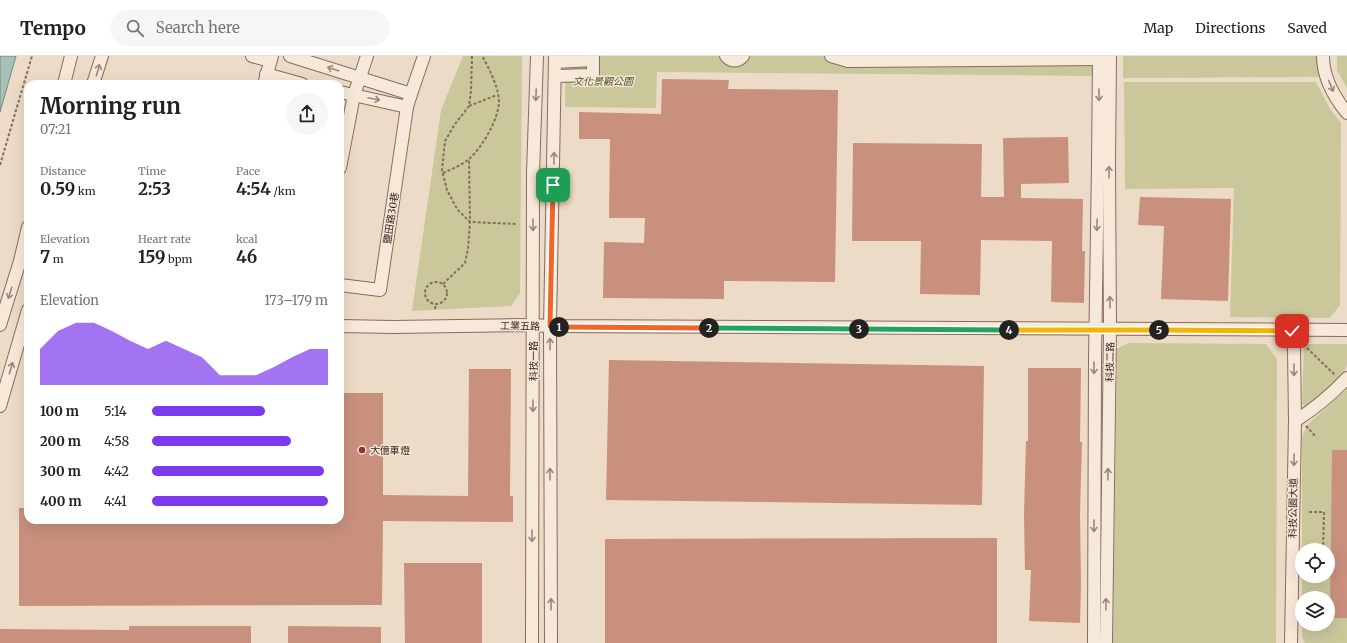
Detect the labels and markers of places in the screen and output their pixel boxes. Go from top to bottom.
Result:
pin [536,168,570,202]
pin [1275,314,1309,348]
pin: 1 [549,317,569,337]
pin: 2 [699,318,719,338]
pin: 3 [849,319,869,339]
pin: 4 [999,320,1019,340]
pin: 5 [1149,320,1169,340]
place label: 大億車燈 [370,444,410,457]
marker: 大億車燈 [357,445,367,455]

